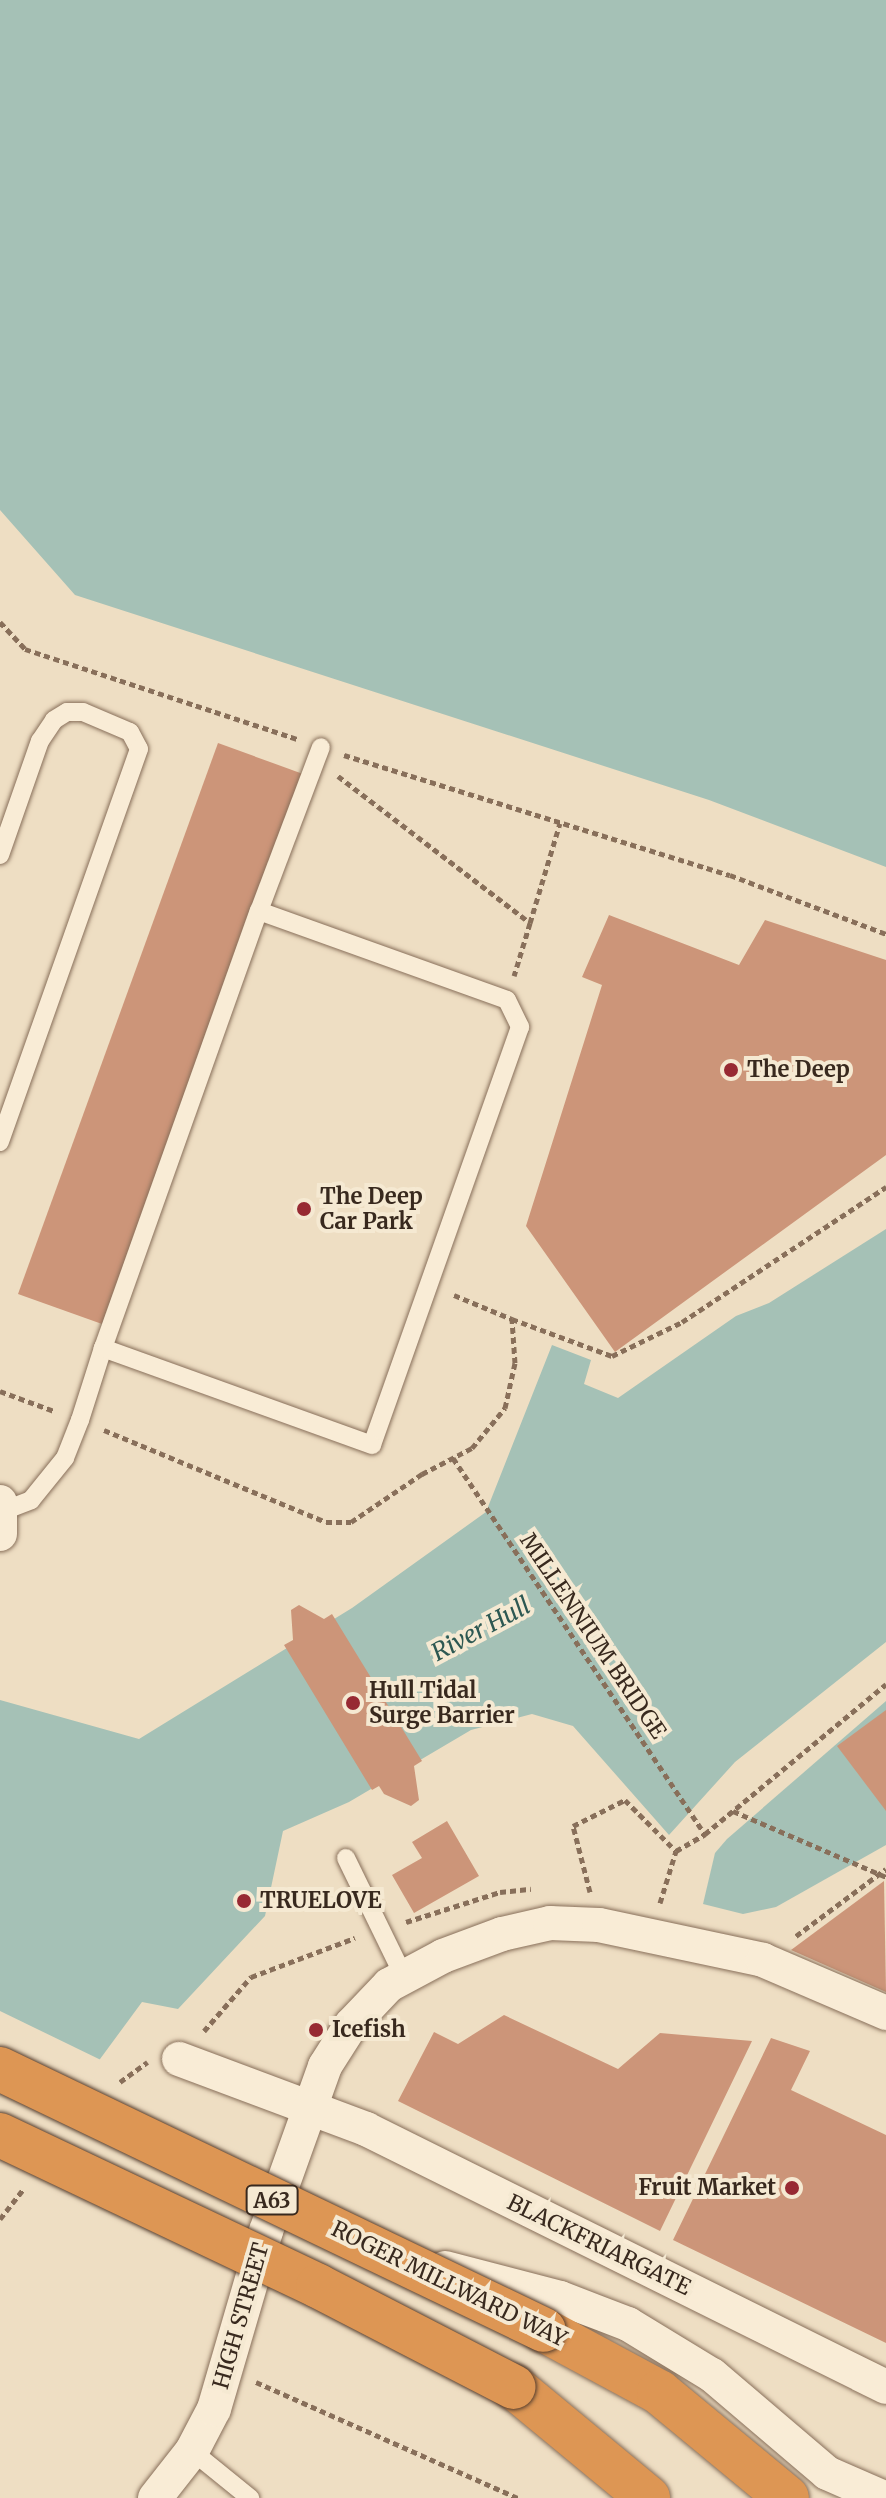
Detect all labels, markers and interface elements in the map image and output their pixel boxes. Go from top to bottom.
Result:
place label: The Deep [747,1057,850,1083]
marker: The Deep [722,1061,740,1079]
place label: The Deep Car Park [320,1183,423,1234]
marker: The Deep Car Park [295,1200,313,1218]
street label: MILLENNIUM BRIDGE [514,1528,672,1744]
water label: River Hull [427,1591,535,1667]
place label: Hull Tidal Surge Barrier [369,1677,515,1728]
marker: Hull Tidal Surge Barrier [344,1694,362,1712]
place label: TRUELOVE [260,1888,382,1914]
marker: TRUELOVE [235,1892,253,1910]
place label: Icefish [332,2017,406,2043]
marker: Icefish [307,2021,325,2039]
place label: Fruit Market [638,2175,776,2201]
marker: Fruit Market [783,2179,801,2197]
road number: A63 [244,2184,300,2216]
street label: BLACKFRIARGATE [503,2189,695,2301]
street label: ROGER MILLWARD WAY [327,2215,571,2353]
street label: HIGH STREET [208,2240,274,2392]

